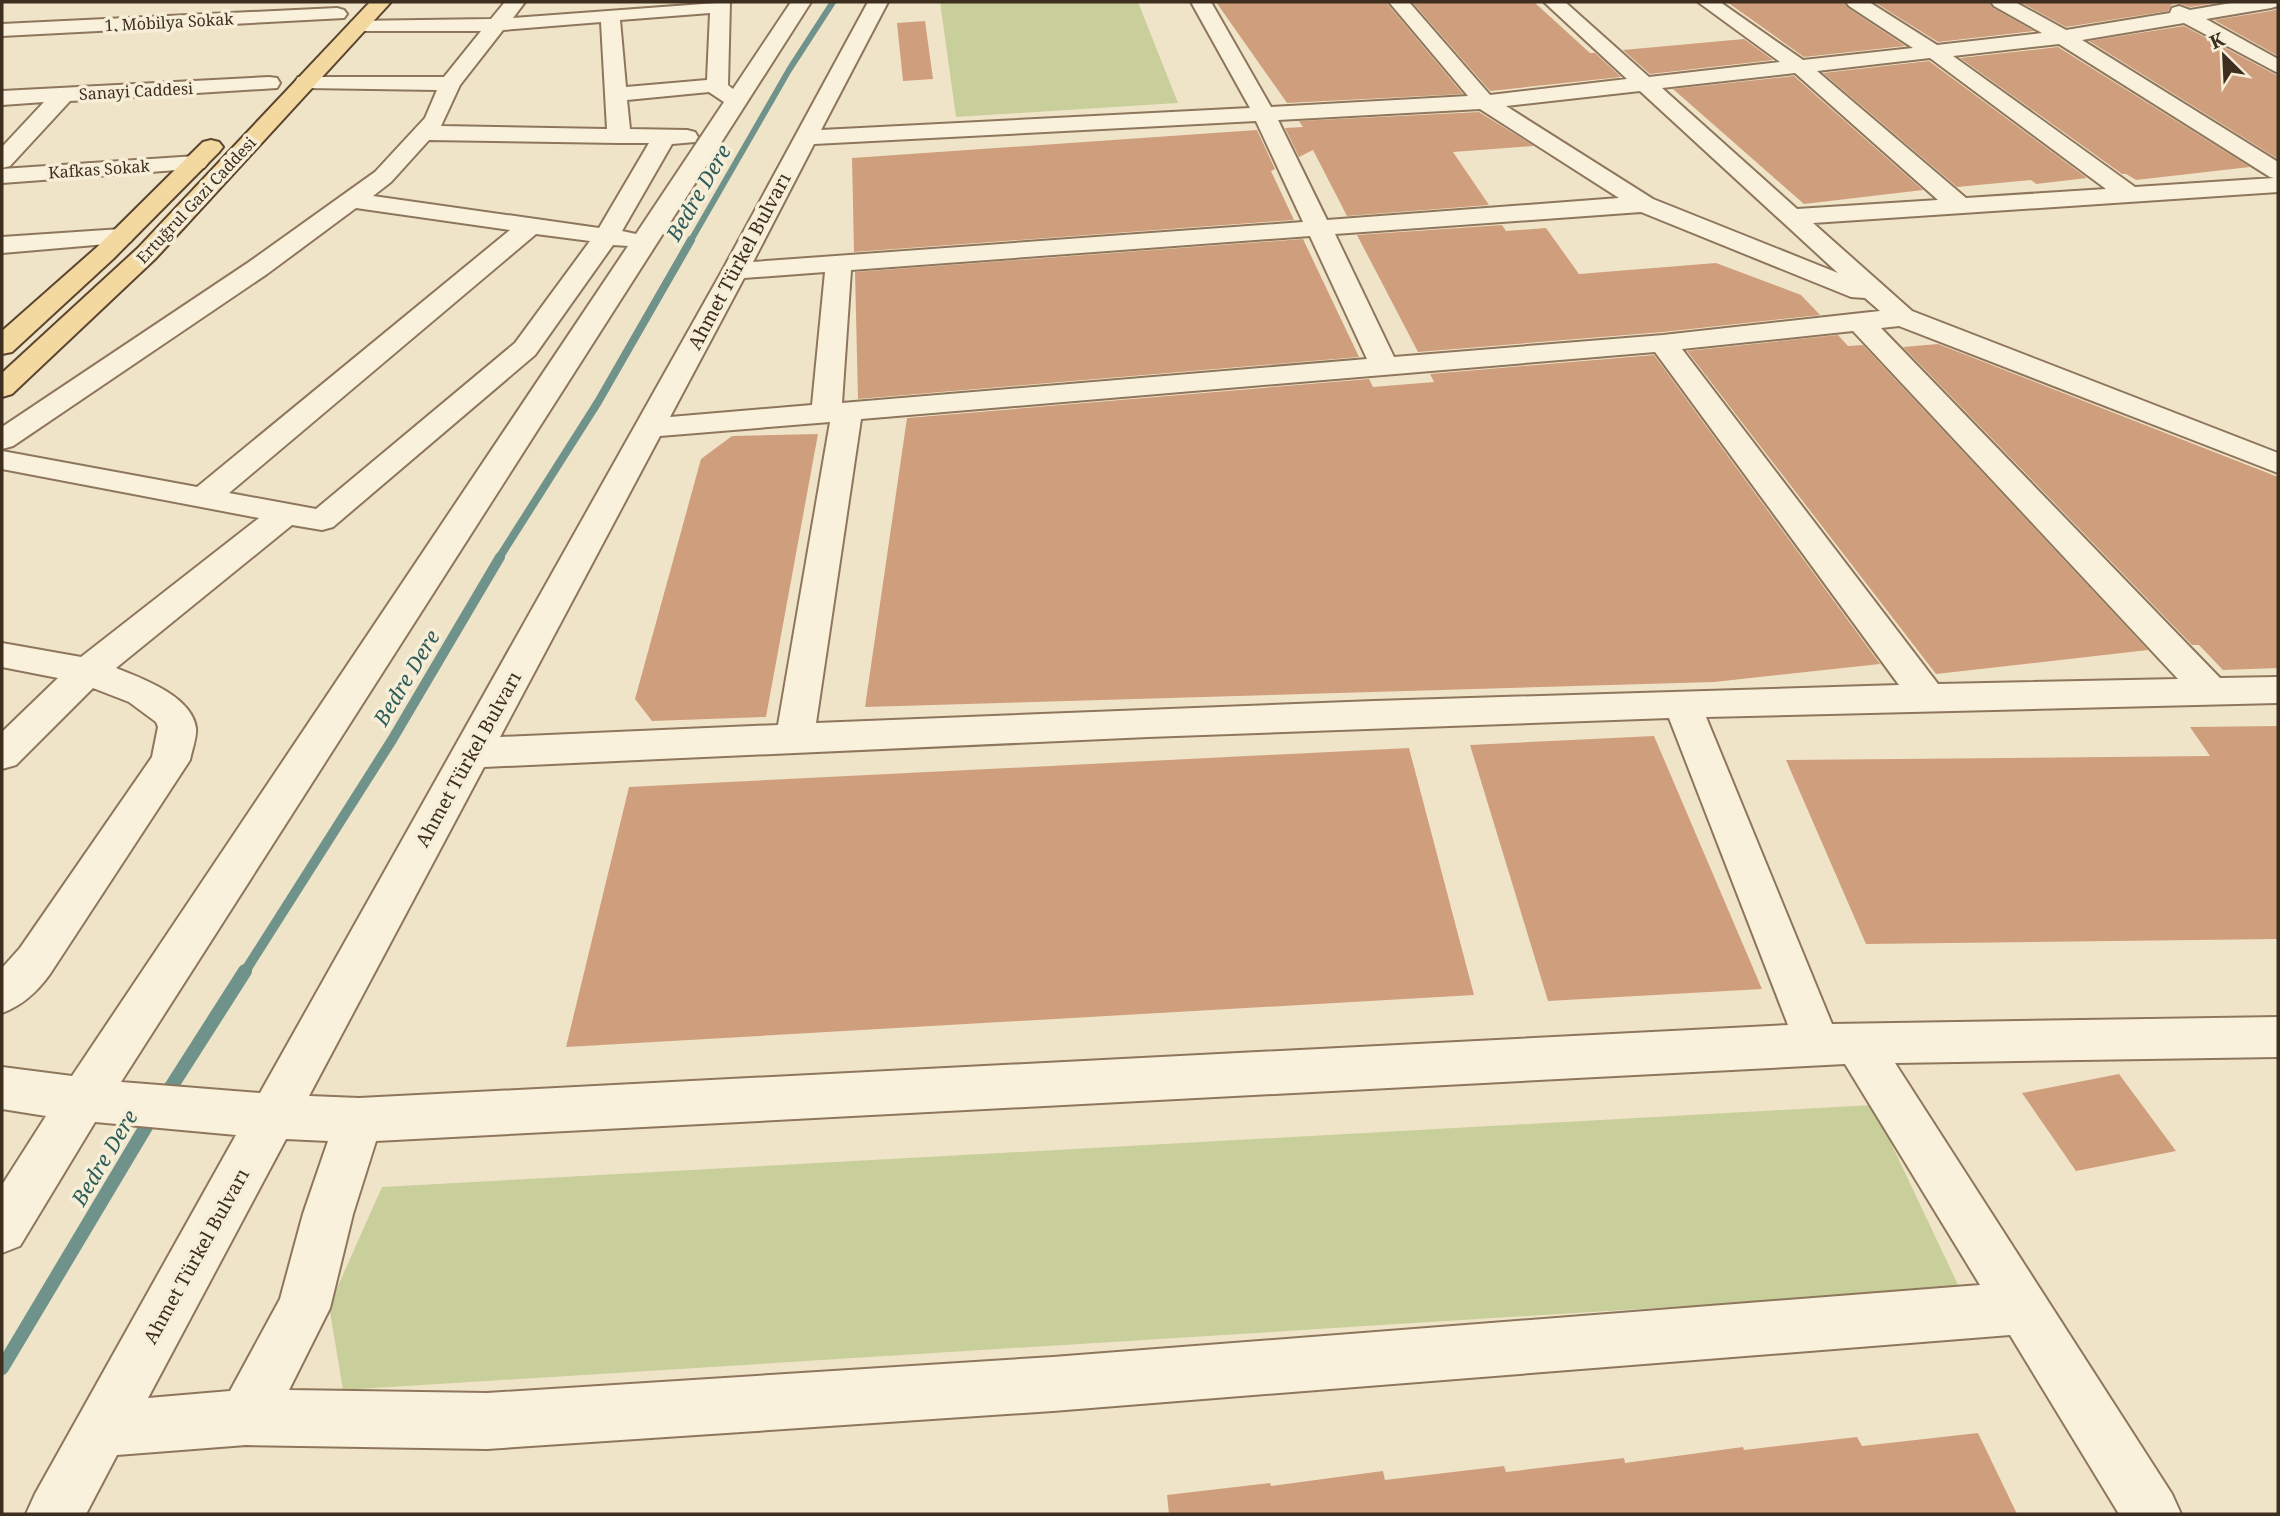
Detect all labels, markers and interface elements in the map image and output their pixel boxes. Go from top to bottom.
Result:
street label: 1. Mobilya Sokak [104,8,235,36]
north arrow [2189,21,2259,91]
text: K [2205,26,2229,55]
street label: Sanayi Caddesi [78,77,194,105]
street label: Ertuğrul Gazi Caddesi [131,132,261,268]
water label: Bedre Dere [659,139,737,247]
street label: Kafkas Sokak [48,154,151,184]
street label: Ahmet Türkel Bulvarı [681,168,797,354]
water label: Bedre Dere [366,624,446,731]
street label: Ahmet Türkel Bulvarı [409,667,527,851]
water label: Bedre Dere [64,1104,144,1211]
street label: Ahmet Türkel Bulvarı [137,1164,255,1348]

